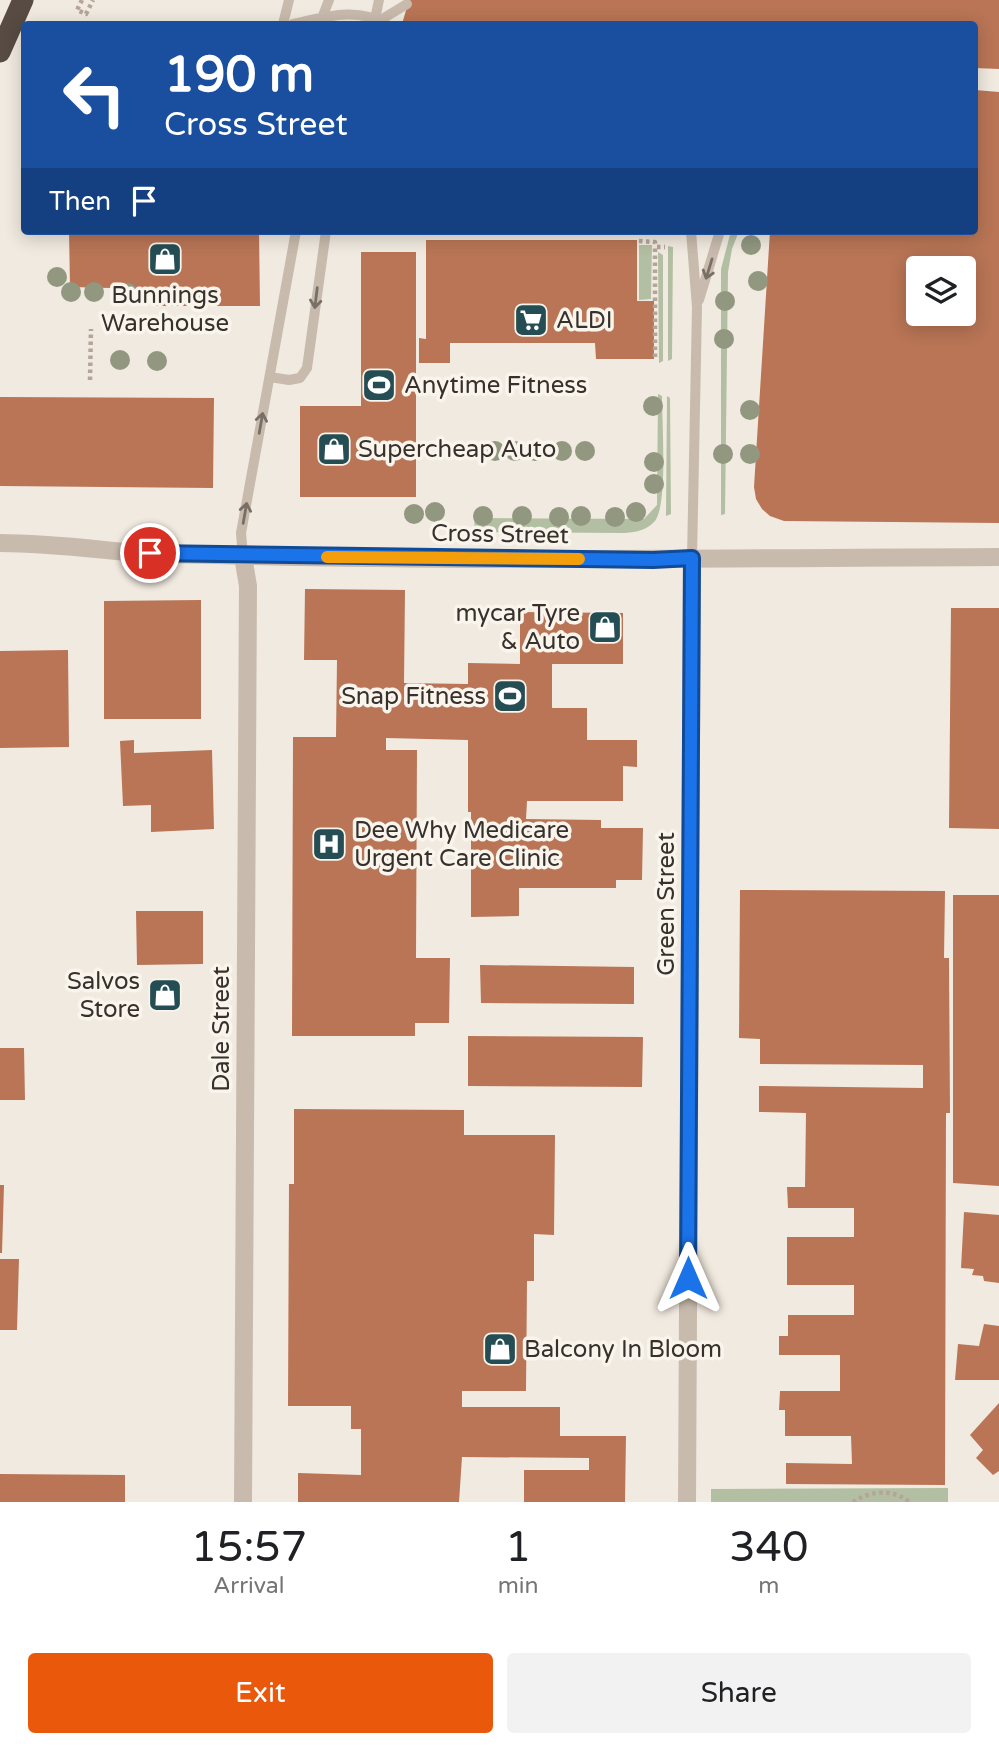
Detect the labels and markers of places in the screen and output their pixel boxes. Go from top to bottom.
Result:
shop icon: Bunnings Warehouse [146,240,184,278]
place label: Bunnings Warehouse [101,281,229,338]
supermarket icon: ALDI [512,301,550,339]
place label: ALDI [556,306,613,335]
sports icon: Anytime Fitness [360,366,398,404]
place label: Anytime Fitness [404,371,587,400]
shop icon: Supercheap Auto [315,430,353,468]
place label: Supercheap Auto [358,435,556,464]
pin [120,523,180,583]
place label: mycar Tyre & Auto [456,599,580,656]
shop icon: mycar Tyre & Auto [586,608,624,646]
sports icon: Snap Fitness [491,677,529,715]
place label: Snap Fitness [341,682,486,711]
place label: Dee Why Medicare Urgent Care Clinic [354,816,569,873]
hospital icon: Dee Why Medicare Urgent Care Clinic [310,825,348,863]
place label: Salvos Store [67,967,140,1024]
shop icon: Salvos Store [146,976,184,1014]
shop icon: Balcony In Bloom [481,1330,519,1368]
place label: Balcony In Bloom [524,1335,722,1364]

